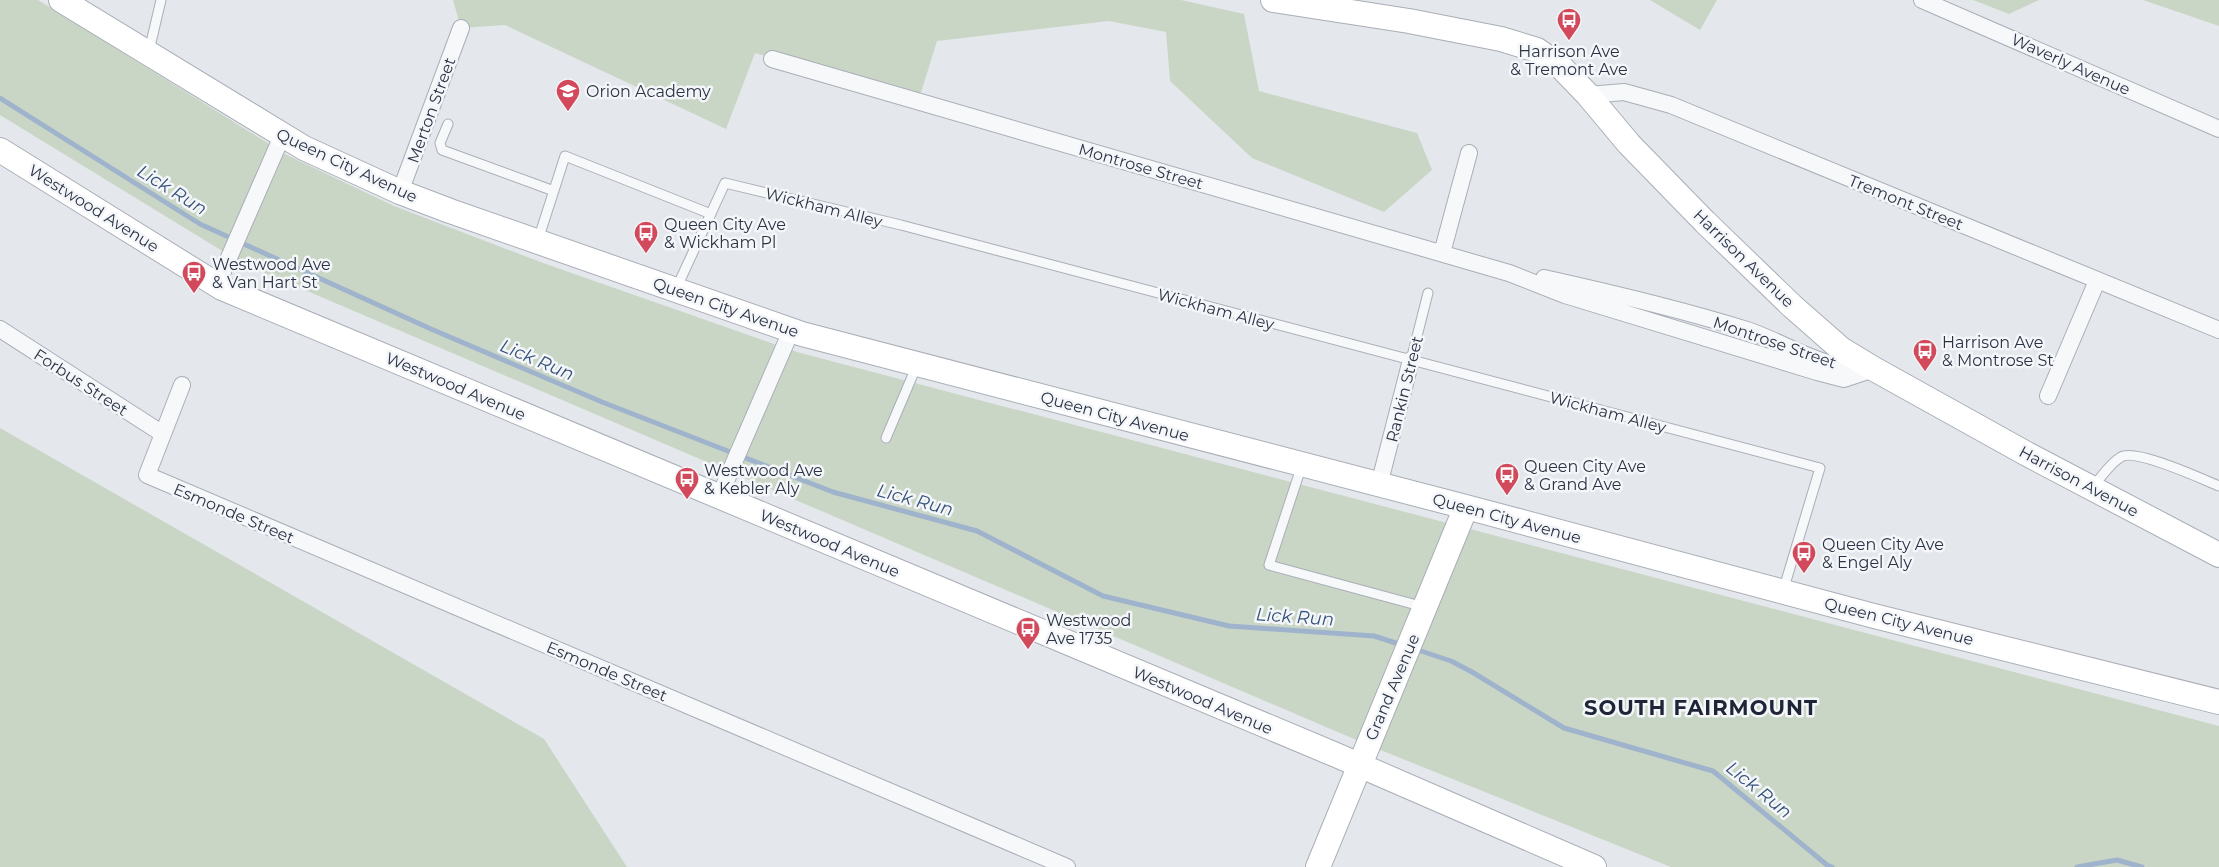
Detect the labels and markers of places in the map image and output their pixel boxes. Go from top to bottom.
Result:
bus stop icon: Harrison Ave & Tremont Ave [1556,7,1582,41]
place label: Harrison Ave & Tremont Ave [1510,42,1628,79]
school or university icon: Orion Academy [555,78,581,112]
place label: Orion Academy [586,82,711,101]
place label: Queen City Ave & Wickham Pl [664,215,786,252]
bus stop icon: Queen City Ave & Wickham Pl [633,220,659,254]
place label: Westwood Ave & Van Hart St [212,255,331,292]
bus stop icon: Westwood Ave & Van Hart St [181,260,207,294]
place label: Harrison Ave & Montrose St [1942,333,2054,370]
bus stop icon: Harrison Ave & Montrose St [1912,338,1938,372]
place label: Queen City Ave & Grand Ave [1524,457,1646,494]
place label: Westwood Ave & Kebler Aly [704,461,823,498]
bus stop icon: Queen City Ave & Grand Ave [1494,462,1520,496]
bus stop icon: Westwood Ave & Kebler Aly [674,466,700,500]
place label: Queen City Ave & Engel Aly [1822,535,1944,572]
bus stop icon: Queen City Ave & Engel Aly [1791,540,1817,574]
place label: Westwood Ave 1735 [1046,611,1131,648]
bus stop icon: Westwood Ave 1735 [1015,616,1041,650]

